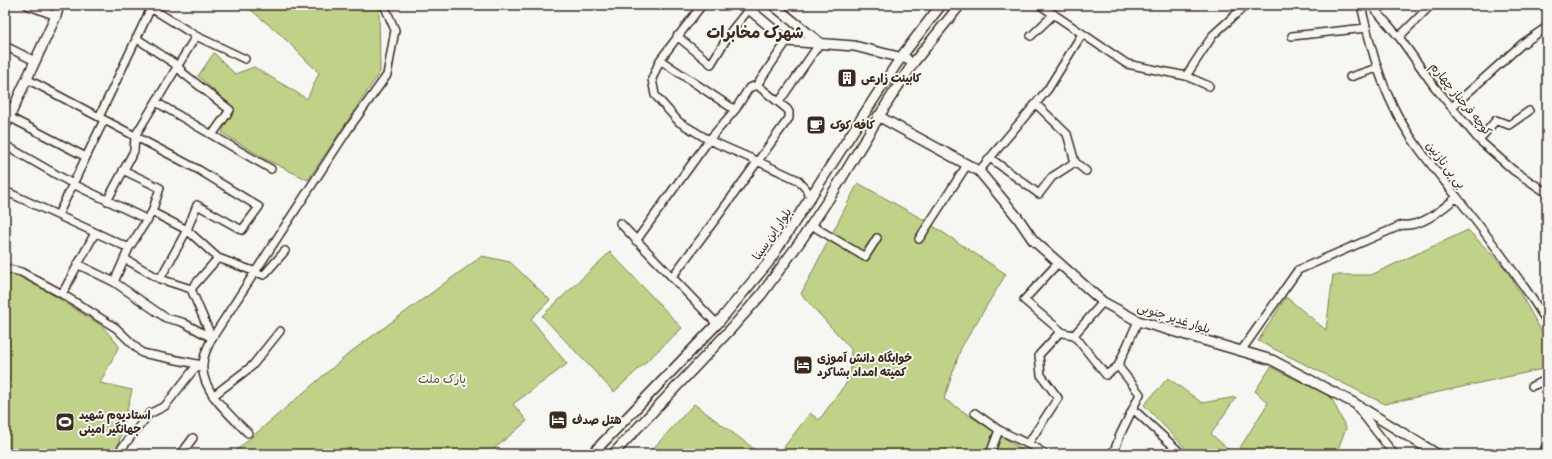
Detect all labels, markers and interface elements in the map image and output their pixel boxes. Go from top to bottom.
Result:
district label: شهرک مخابرات [706,23,804,42]
street label: کوچه فرحناز چهارم [1426,60,1495,140]
building icon: کابینت زارعی [836,67,858,89]
place label: کابینت زارعی [861,71,922,86]
cafe icon: کافه کوک [805,114,827,136]
place label: کافه کوک [830,118,876,133]
street label: بی بی نازنین [1422,139,1469,192]
street label: بلوار ابن سینا [749,205,795,263]
street label: بلوار غدیر جنوبی [1135,300,1212,337]
place label: خوابگاه دانش آموزی کمیته امداد بشاکرد [817,350,912,379]
hotel icon: خوابگاه دانش آموزی کمیته امداد بشاکرد [792,354,814,376]
park label: پارک ملت [418,372,466,387]
place label: استادیوم شهید جهانگیر امینی [79,408,151,437]
hotel icon: هتل صدف [547,409,569,431]
sports icon: استادیوم شهید جهانگیر امینی [54,411,76,433]
place label: هتل صدف [572,413,622,427]

